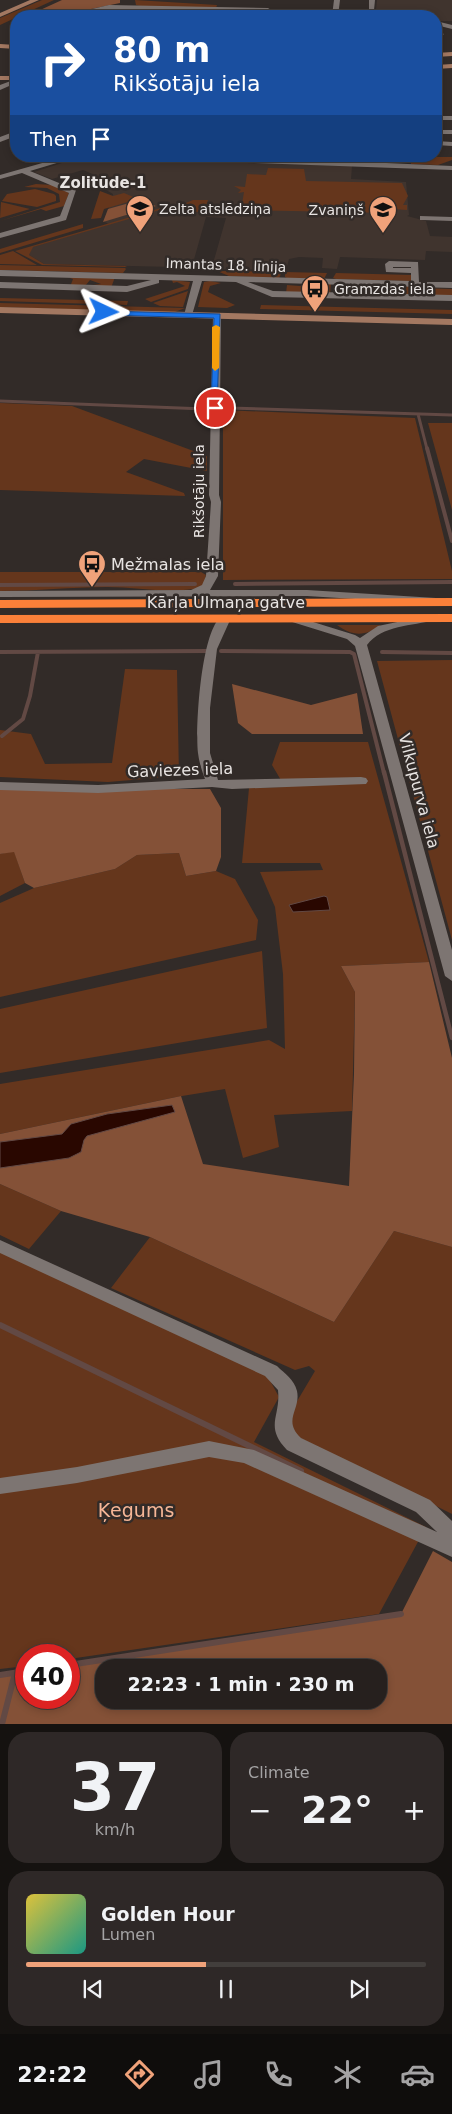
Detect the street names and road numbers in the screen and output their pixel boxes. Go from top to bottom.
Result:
street label: Imantas 18. līnija [165,255,287,275]
street label: Rikšotāju iela [191,444,207,538]
street label: Kārļa Ulmaņa gatve [147,593,305,612]
street label: Vilkupurva iela [395,731,443,851]
street label: Gaviezes iela [127,759,233,781]

